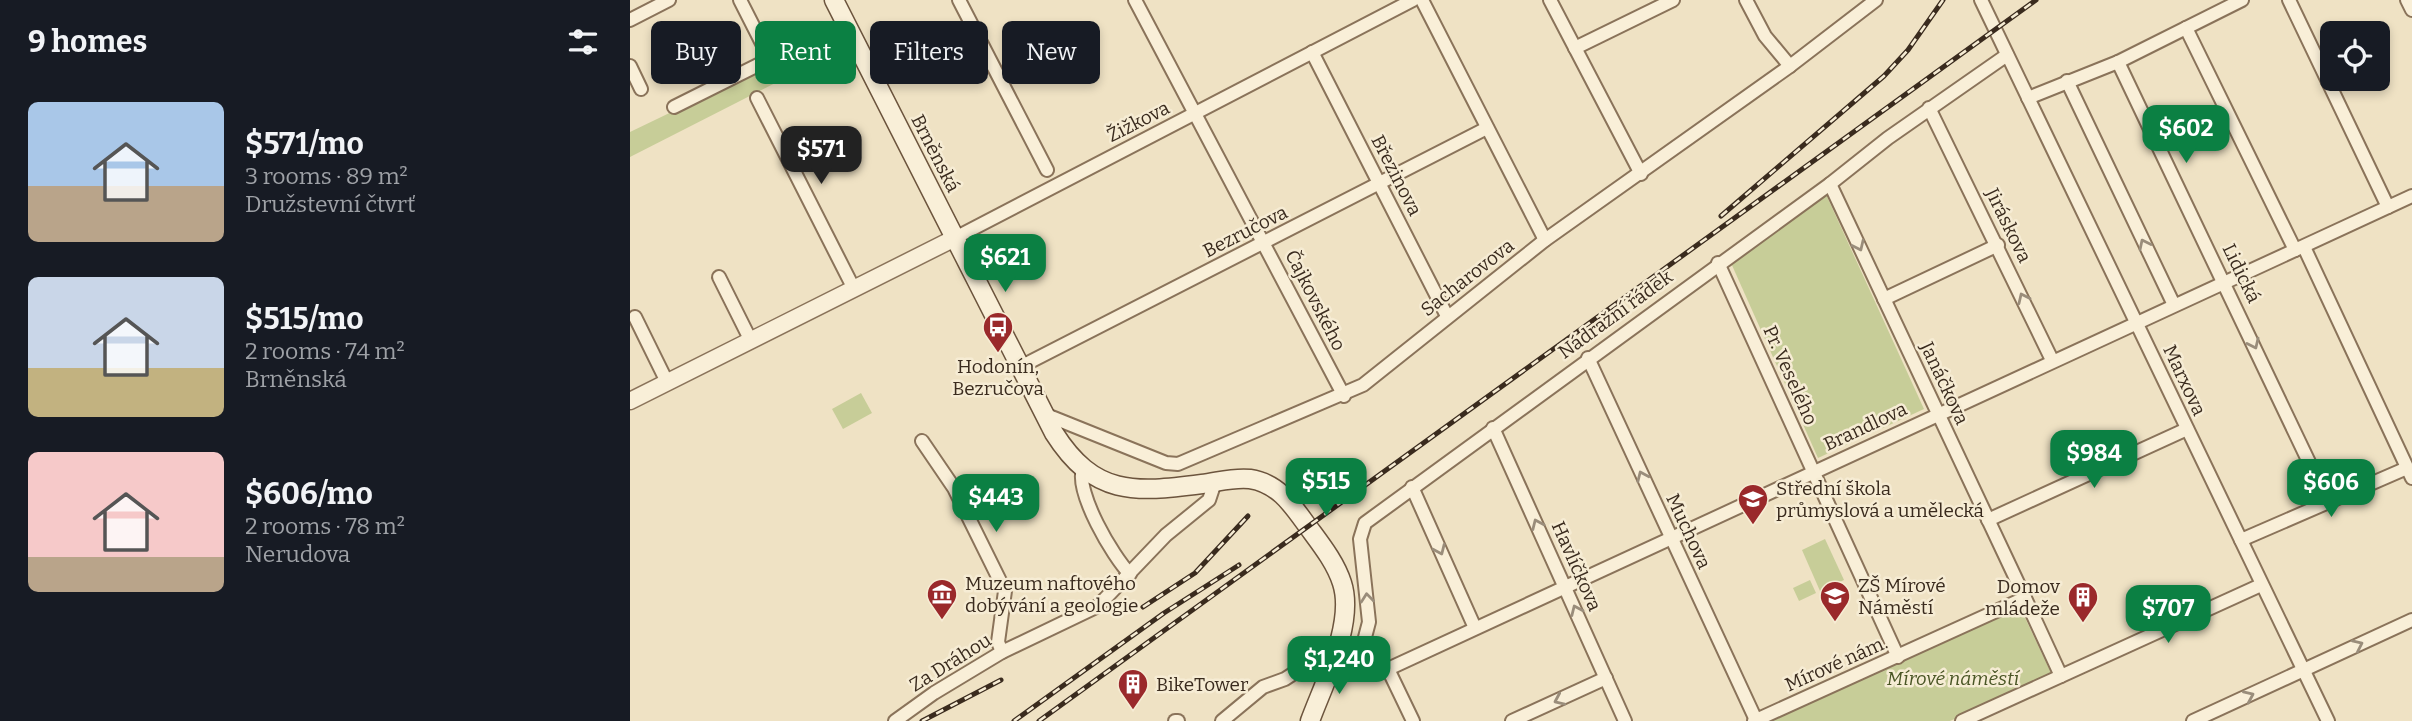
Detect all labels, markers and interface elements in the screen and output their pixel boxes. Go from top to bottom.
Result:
chip: Buy [651,21,741,84]
chip: Rent [755,21,856,84]
chip: Filters [870,21,988,84]
chip: New [1002,21,1100,84]
map controls [2320,21,2390,91]
button: locate [2320,21,2390,91]
icon: filters [564,23,602,61]
text: 9 homes [28,24,147,60]
street label: Žižkova [1103,96,1174,147]
pin: $602 [2145,106,2227,165]
street label: Brněnská [906,110,965,196]
text: $602 [2158,114,2214,142]
text: $571/mo [245,126,364,162]
pin: $571 [780,127,862,186]
icon: home [84,130,168,214]
street label: Březinova [1366,131,1427,220]
text: $571 [797,135,845,163]
text: 3 rooms · 89 m² [245,162,408,190]
street label: Jiráskova [1980,183,2037,267]
text: Družstevní čtvrť [245,190,415,218]
street label: Bezručova [1199,200,1292,262]
pin: $621 [964,234,1046,294]
street label: Sacharovova [1416,234,1519,321]
one-way arrow [1851,238,1865,251]
one-way arrow [2138,239,2152,251]
street label: Lidická [2217,240,2266,307]
text: $621 [980,243,1030,271]
street label: Čajkovského [1280,246,1351,355]
street label: Nádražní řádek [1554,265,1677,364]
one-way arrow [2017,293,2031,305]
text: $515/mo [245,301,364,337]
icon: home [84,305,168,389]
bus stop icon: Hodonín, Bezručova [981,310,1015,354]
street label: Pr. Veselého [1758,322,1823,429]
text: 2 rooms · 74 m² [245,337,405,365]
street label: Janáčkova [1915,337,1974,429]
one-way arrow [2246,337,2260,349]
street label: Marxova [2158,341,2211,420]
place label: Hodonín, Bezručova [952,355,1044,400]
text: Brněnská [245,365,347,393]
street label: Brandlova [1820,397,1911,456]
pin: $984 [2053,430,2135,490]
text: $984 [2066,439,2122,467]
pin: $515 [1285,458,1367,518]
pin: $606 [2290,460,2372,519]
text: $515 [1302,467,1350,495]
text: $606 [2303,468,2359,496]
one-way arrow [1636,471,1650,483]
pin: $443 [955,475,1037,534]
text: $606/mo [245,476,373,512]
place label: Střední škola průmyslová a umělecká [1776,477,1985,522]
icon: home [84,480,168,564]
school or university icon: Střední škola průmyslová a umělecká [1736,482,1770,526]
text: $443 [968,483,1024,511]
street label: Muchova [1661,490,1716,573]
text: 2 rooms · 78 m² [245,512,405,540]
street label: Havlíčkova [1547,518,1607,615]
one-way arrow [1531,519,1545,531]
text: Nerudova [245,540,350,568]
one-way arrow [1432,542,1446,555]
place label: Muzeum naftového dobývání a geologie [965,572,1138,617]
place label: ZŠ Mírové Náměstí [1858,574,1946,619]
place label: Domov mládeže [1985,575,2061,620]
museum icon: Muzeum naftového dobývání a geologie [925,577,959,621]
school or university icon: ZŠ Mírové Náměstí [1818,579,1852,623]
building icon: Domov mládeže [2066,580,2100,624]
pin: $707 [2127,586,2209,645]
one-way arrow [1359,592,1374,603]
text: $707 [2142,594,2194,622]
one-way arrow [1570,605,1584,617]
street label: Za Dráhou [905,628,996,697]
street label: Mírové nám. [1781,631,1891,696]
pin: $1,240 [1282,636,1396,696]
one-way arrow [2351,640,2363,654]
text: $1,240 [1303,645,1375,673]
building icon: BikeTower [1116,667,1150,711]
park label: Mírové náměstí [1887,667,2021,690]
place label: BikeTower [1156,673,1249,696]
one-way arrow [2241,690,2254,704]
one-way arrow [1554,691,1566,705]

